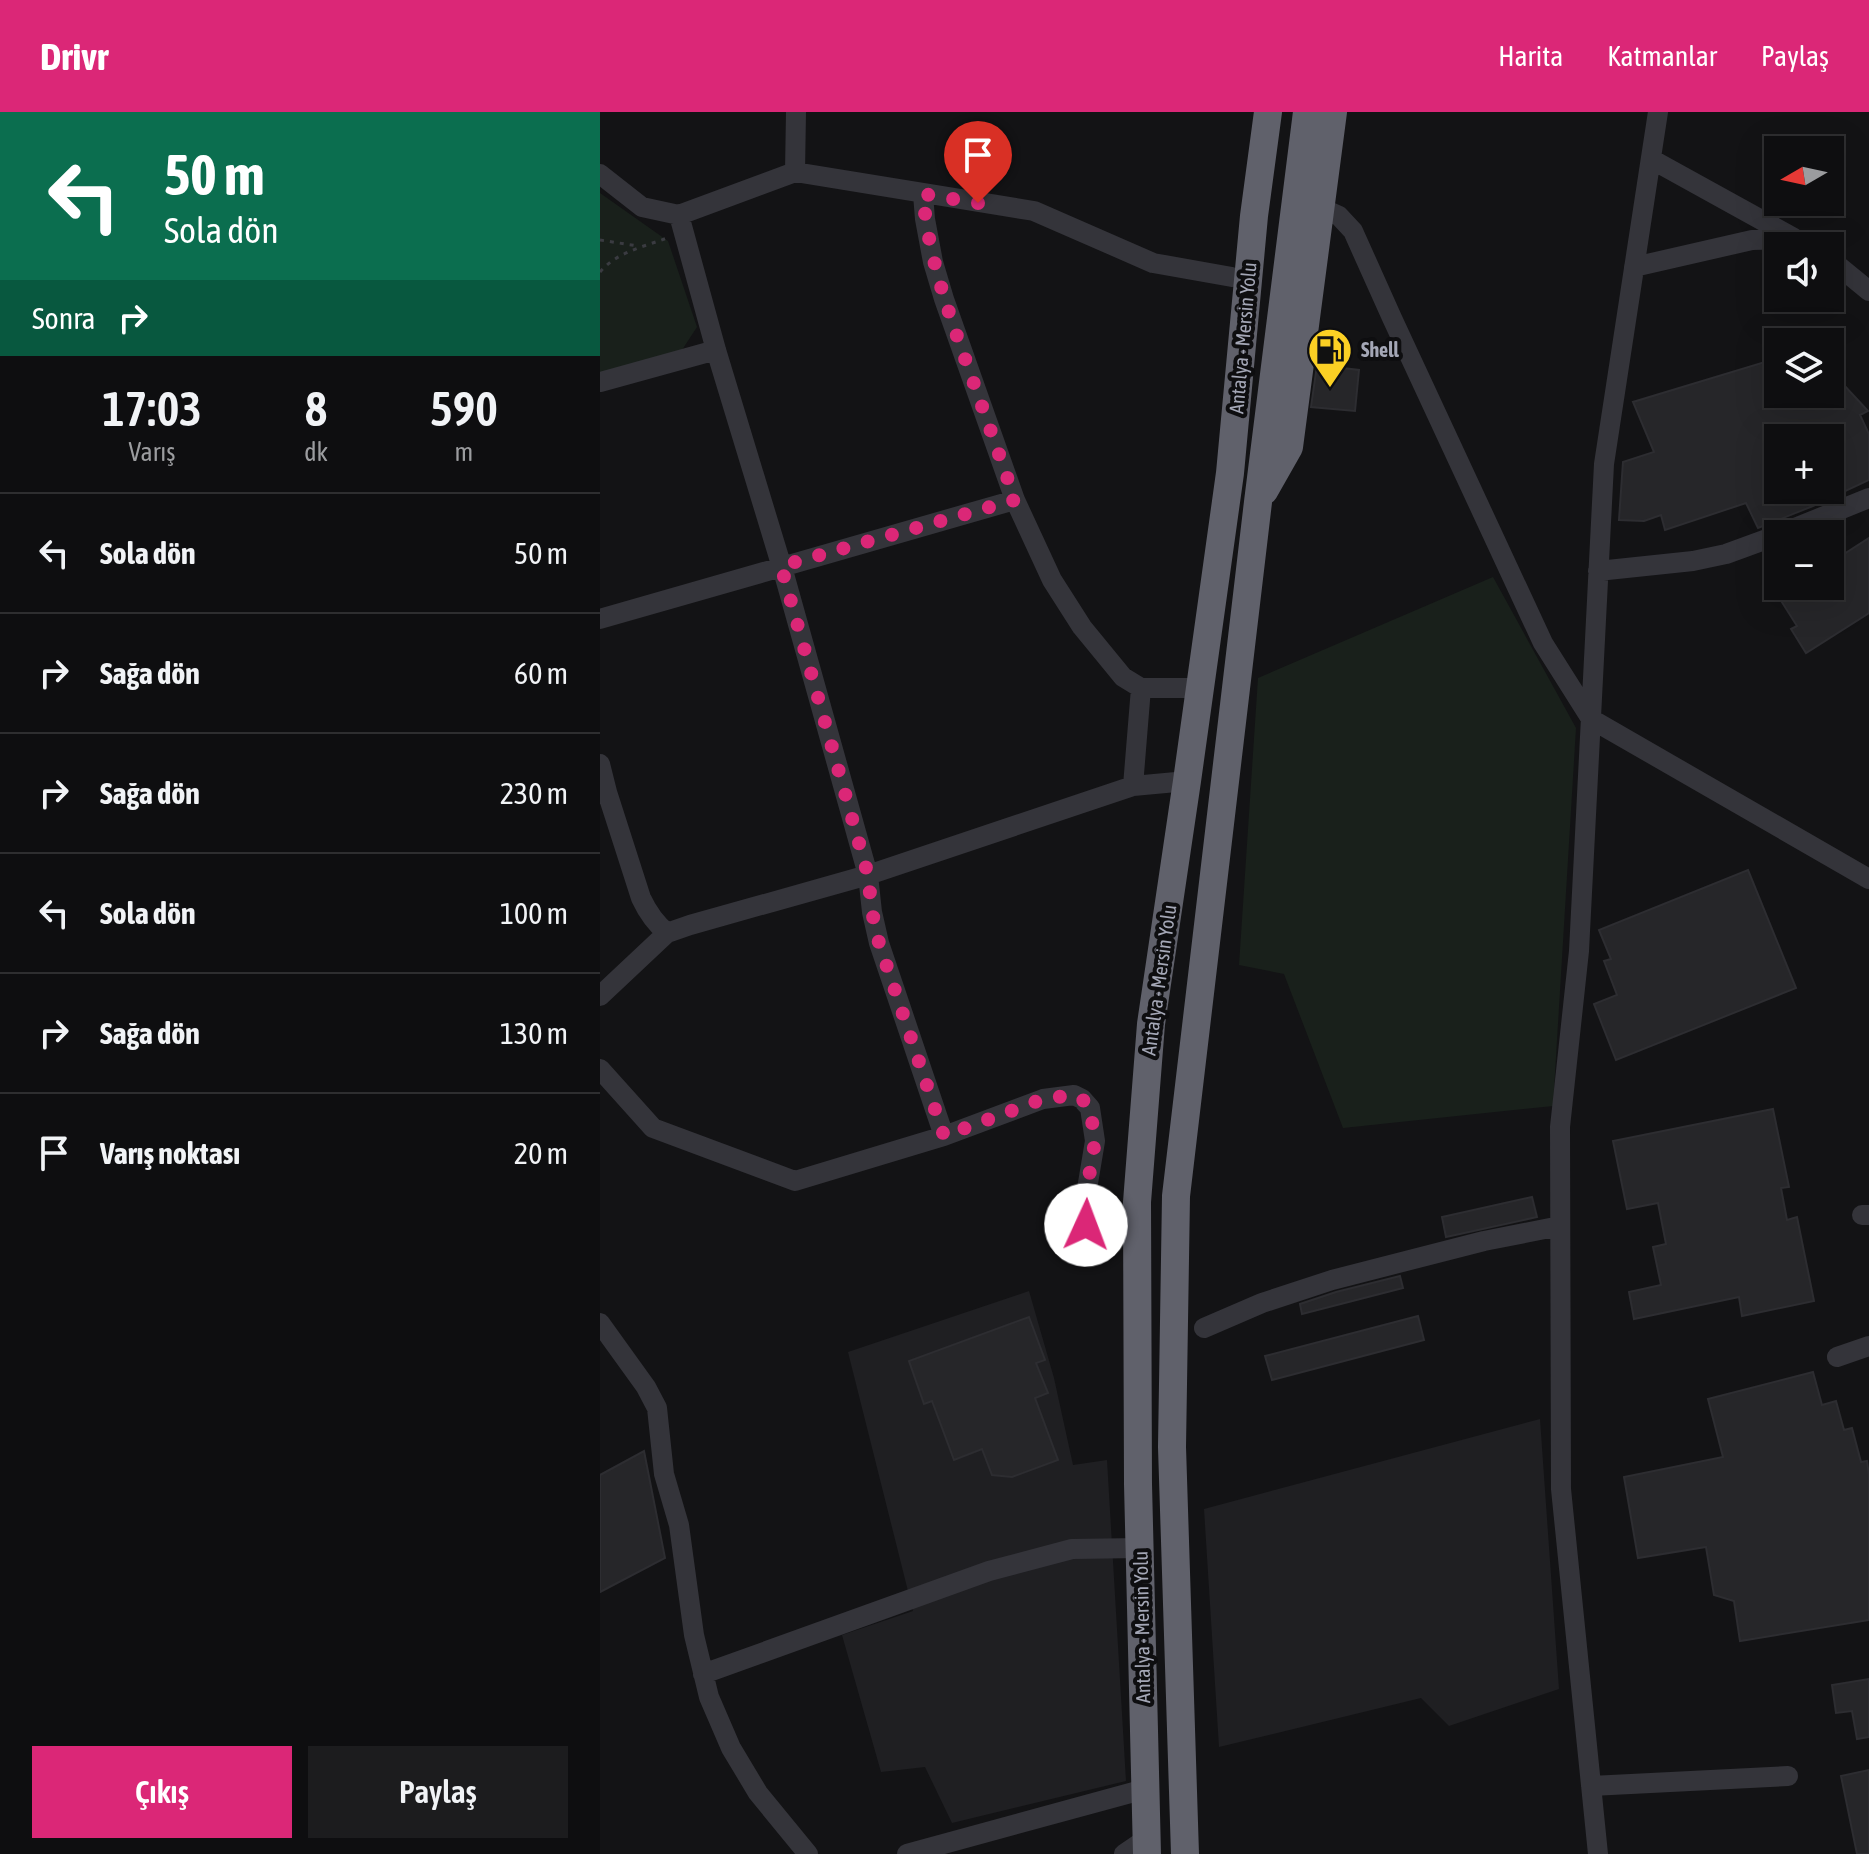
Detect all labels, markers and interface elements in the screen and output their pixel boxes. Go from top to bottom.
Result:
text: Drivr [40,35,108,78]
text: Harita [1498,40,1563,72]
text: Katmanlar [1607,40,1717,72]
text: Paylaş [1761,40,1829,72]
pin [944,121,1012,203]
icon: arrive [956,133,1000,177]
north arrow [1764,136,1844,216]
map controls [1764,136,1844,600]
text: 50 m [164,143,265,207]
icon: left [32,144,136,248]
text: Sola dön [164,209,279,251]
button: sound [1764,232,1844,312]
street label: Antalya - Mersin Yolu [1224,261,1261,415]
icon: right [111,296,155,340]
text: Sonra [32,301,95,335]
fuel station icon: Shell [1306,326,1354,389]
button: layers [1764,328,1844,408]
place label: Shell [1361,338,1399,361]
text: 17:03 [102,381,202,436]
text: 8 [305,381,327,436]
text: 590 [430,381,498,436]
button: + [1764,424,1844,504]
text: Varış [129,437,176,467]
text: dk [304,437,328,467]
text: m [455,437,473,467]
button: − [1764,520,1844,600]
icon: left [32,531,76,575]
text: Sola dön [100,536,196,570]
text: 50 m [514,536,568,570]
icon: right [32,651,76,695]
text: Sağa dön [100,656,200,690]
text: 60 m [514,656,568,690]
icon: right [32,771,76,815]
text: Sağa dön [100,776,200,810]
text: 230 m [500,776,568,810]
icon: left [32,891,76,935]
text: Sola dön [100,896,196,930]
text: 100 m [500,896,568,930]
street label: Antalya - Mersin Yolu [1137,903,1180,1057]
icon: right [32,1011,76,1055]
text: Sağa dön [100,1016,200,1050]
text: 130 m [500,1016,568,1050]
icon: arrive [32,1131,76,1175]
text: Varış noktası [100,1136,240,1170]
text: 20 m [514,1136,568,1170]
position arrow [1044,1183,1128,1267]
street label: Antalya - Mersin Yolu [1129,1551,1154,1703]
button: Çıkış [32,1746,292,1838]
button: Paylaş [308,1746,568,1838]

